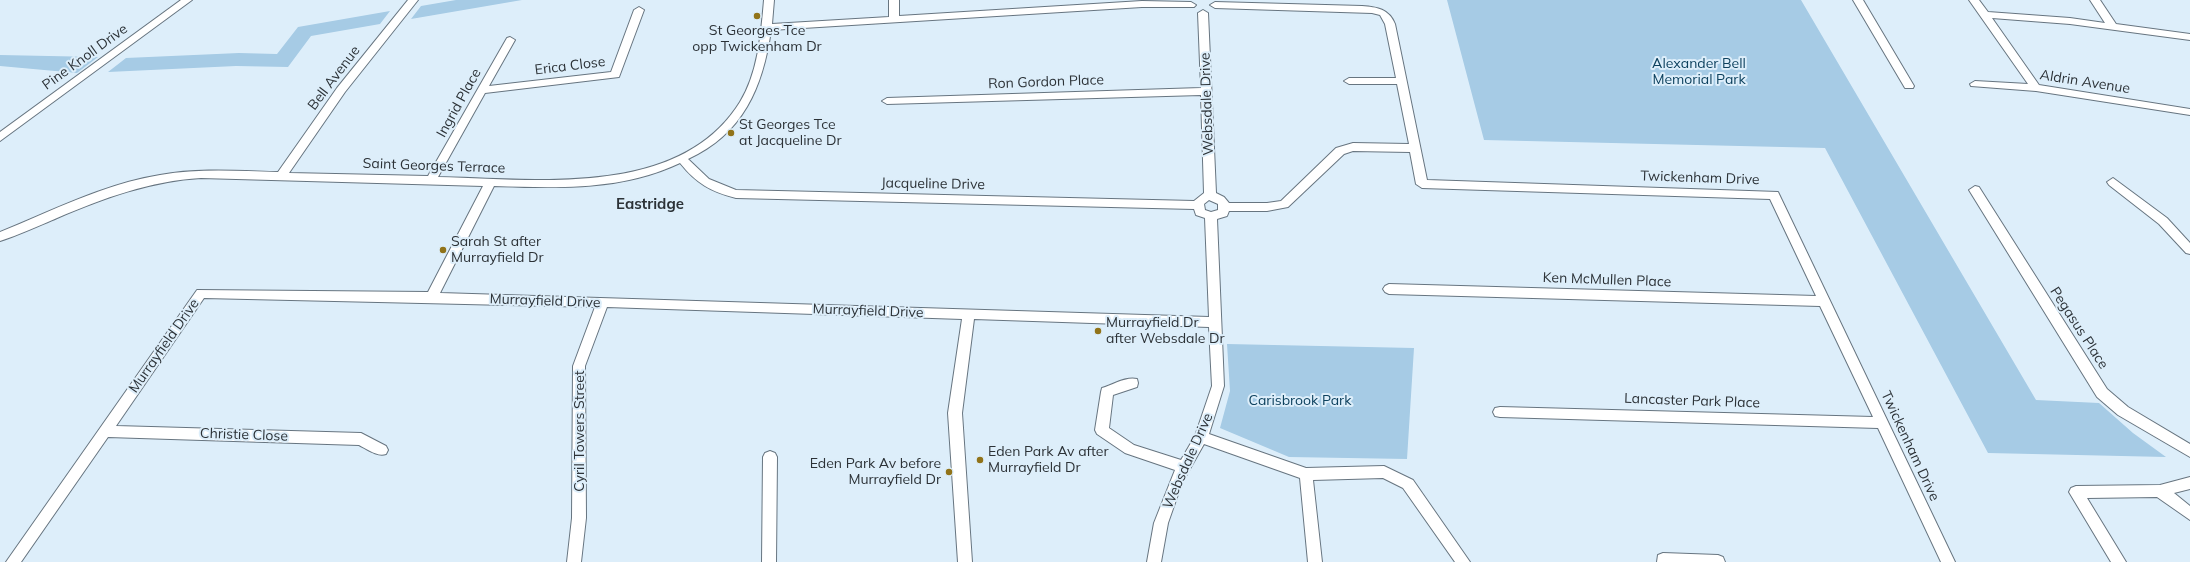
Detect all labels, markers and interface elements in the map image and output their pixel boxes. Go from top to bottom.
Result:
marker: St Georges Tce opp Twickenham Dr [752,11,762,21]
street label: Pine Knoll Drive [39,20,131,94]
place label: St Georges Tce opp Twickenham Dr [692,23,822,56]
street label: Bell Avenue [304,43,364,113]
street label: Websdale Drive [1197,52,1217,156]
street label: Erica Close [534,53,606,79]
park label: Alexander Bell Memorial Park [1652,56,1746,88]
street label: Ingrid Place [433,66,485,140]
street label: Aldrin Avenue [2039,67,2131,97]
street label: Ron Gordon Place [988,72,1104,92]
place label: St Georges Tce at Jacqueline Dr [739,117,842,150]
marker: St Georges Tce at Jacqueline Dr [726,128,736,138]
street label: Saint Georges Terrace [362,155,506,177]
street label: Twickenham Drive [1640,168,1760,188]
street label: Jacqueline Drive [881,175,985,193]
district label: Eastridge [616,195,684,213]
place label: Sarah St after Murrayfield Dr [451,234,544,266]
marker: Sarah St after Murrayfield Dr [438,245,448,255]
street label: Ken McMullen Place [1542,269,1672,291]
street label: Pegasus Place [2046,284,2112,372]
street label: Murrayfield Drive [489,291,601,311]
street label: Murrayfield Drive [125,296,203,396]
street label: Murrayfield Drive [812,301,924,321]
place label: Murrayfield Dr after Websdale Dr [1106,315,1225,348]
marker: Murrayfield Dr after Websdale Dr [1093,326,1103,336]
street label: Cyril Towers Street [572,370,588,492]
street label: Twickenham Drive [1877,388,1943,504]
street label: Lancaster Park Place [1624,390,1760,412]
park label: Carisbrook Park [1249,393,1351,409]
street label: Websdale Drive [1159,411,1217,511]
street label: Christie Close [200,425,288,445]
place label: Eden Park Av after Murrayfield Dr [988,444,1109,476]
marker: Eden Park Av after Murrayfield Dr [975,455,985,465]
place label: Eden Park Av before Murrayfield Dr [810,456,941,488]
marker: Eden Park Av before Murrayfield Dr [944,467,954,477]

